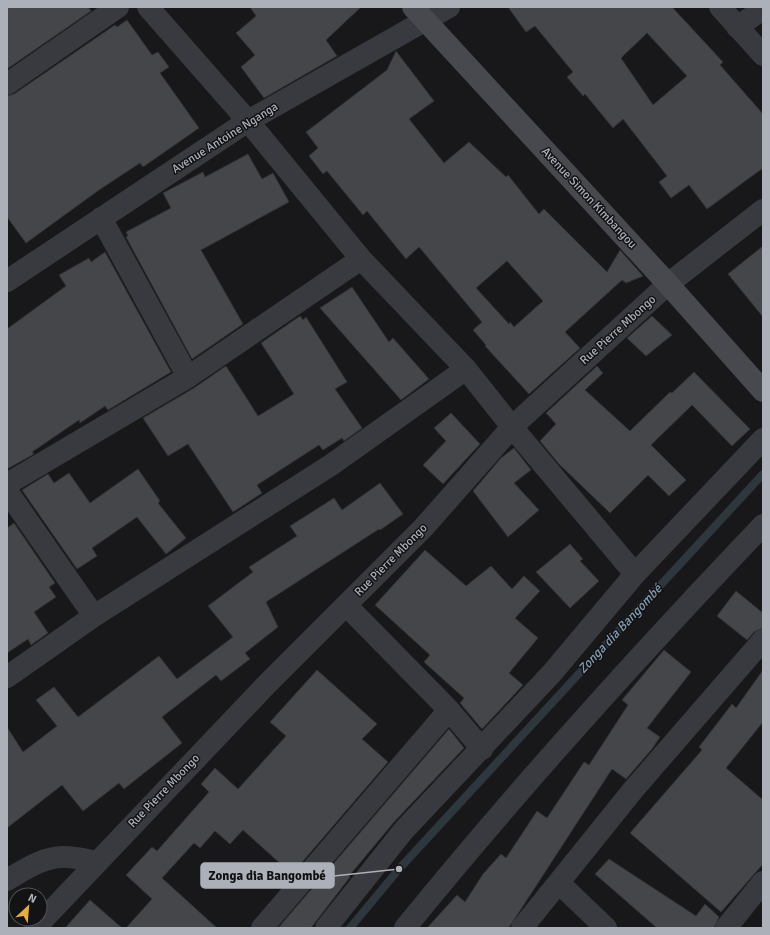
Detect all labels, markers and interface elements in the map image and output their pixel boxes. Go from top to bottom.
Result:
street label: Avenue Antoine Nganga [169,99,281,177]
street label: Avenue Simon Kimbangou [538,144,640,252]
street label: Rue Pierre Mbongo [577,292,659,368]
street label: Rue Pierre Mbongo [351,520,431,600]
water label: Zonga dia Bangombé [575,580,666,677]
street label: Rue Pierre Mbongo [125,751,203,831]
callout: Zonga dia Bangombé [201,863,334,888]
text: Zonga dia Bangombé [208,868,326,884]
north arrow [8,887,48,927]
text: N [26,891,38,906]

